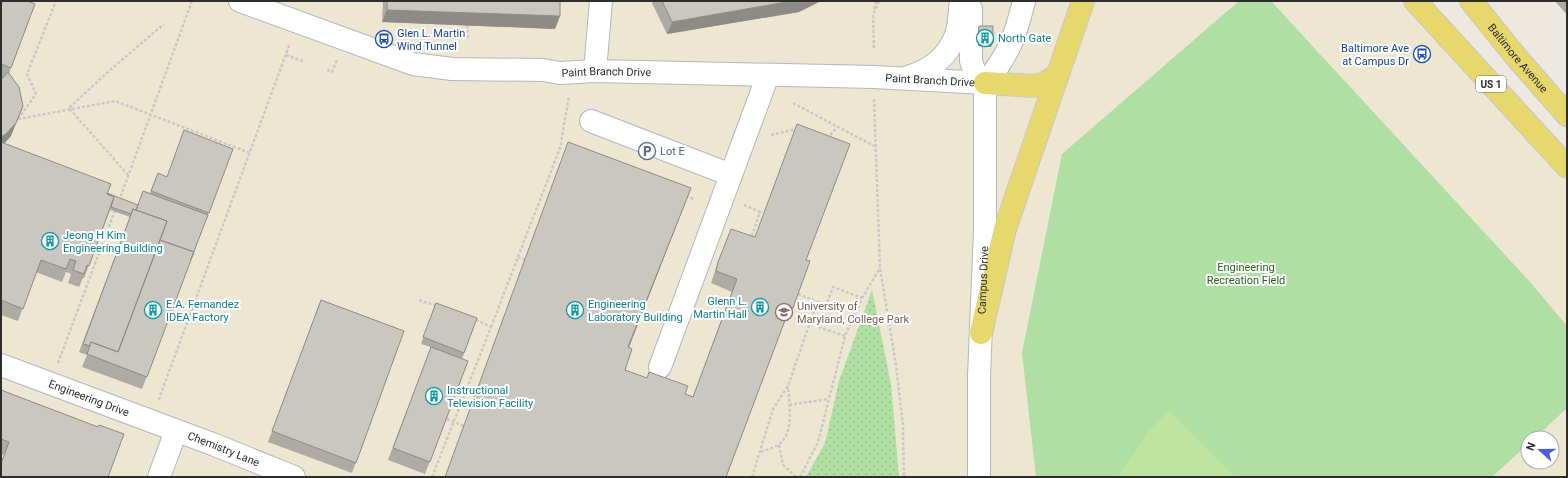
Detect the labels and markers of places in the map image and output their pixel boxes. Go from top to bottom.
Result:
place label: Glen L. Martin Wind Tunnel [397,27,465,53]
building icon: North Gate [975,28,995,48]
bus stop icon: Glen L. Martin Wind Tunnel [374,29,394,49]
place label: North Gate [998,32,1052,45]
place label: Baltimore Ave at Campus Dr [1341,42,1409,68]
bus stop icon: Baltimore Ave at Campus Dr [1412,44,1432,64]
parking icon: Lot E [637,141,657,161]
place label: Lot E [660,145,685,158]
place label: Jeong H Kim Engineering Building [63,229,163,255]
building icon: Jeong H Kim Engineering Building [40,231,60,251]
place label: Glenn L. Martin Hall [693,295,747,321]
building icon: Glenn L. Martin Hall [750,297,770,317]
place label: E.A. Fernandez IDEA Factory [166,298,240,324]
place label: Engineering Laboratory Building [588,298,683,324]
building icon: E.A. Fernandez IDEA Factory [143,300,163,320]
building icon: Engineering Laboratory Building [565,300,585,320]
place label: University of Maryland, College Park [797,300,909,326]
school or university icon: University of Maryland, College Park [774,302,794,322]
place label: Instructional Television Facility [447,384,534,410]
building icon: Instructional Television Facility [424,386,444,406]

